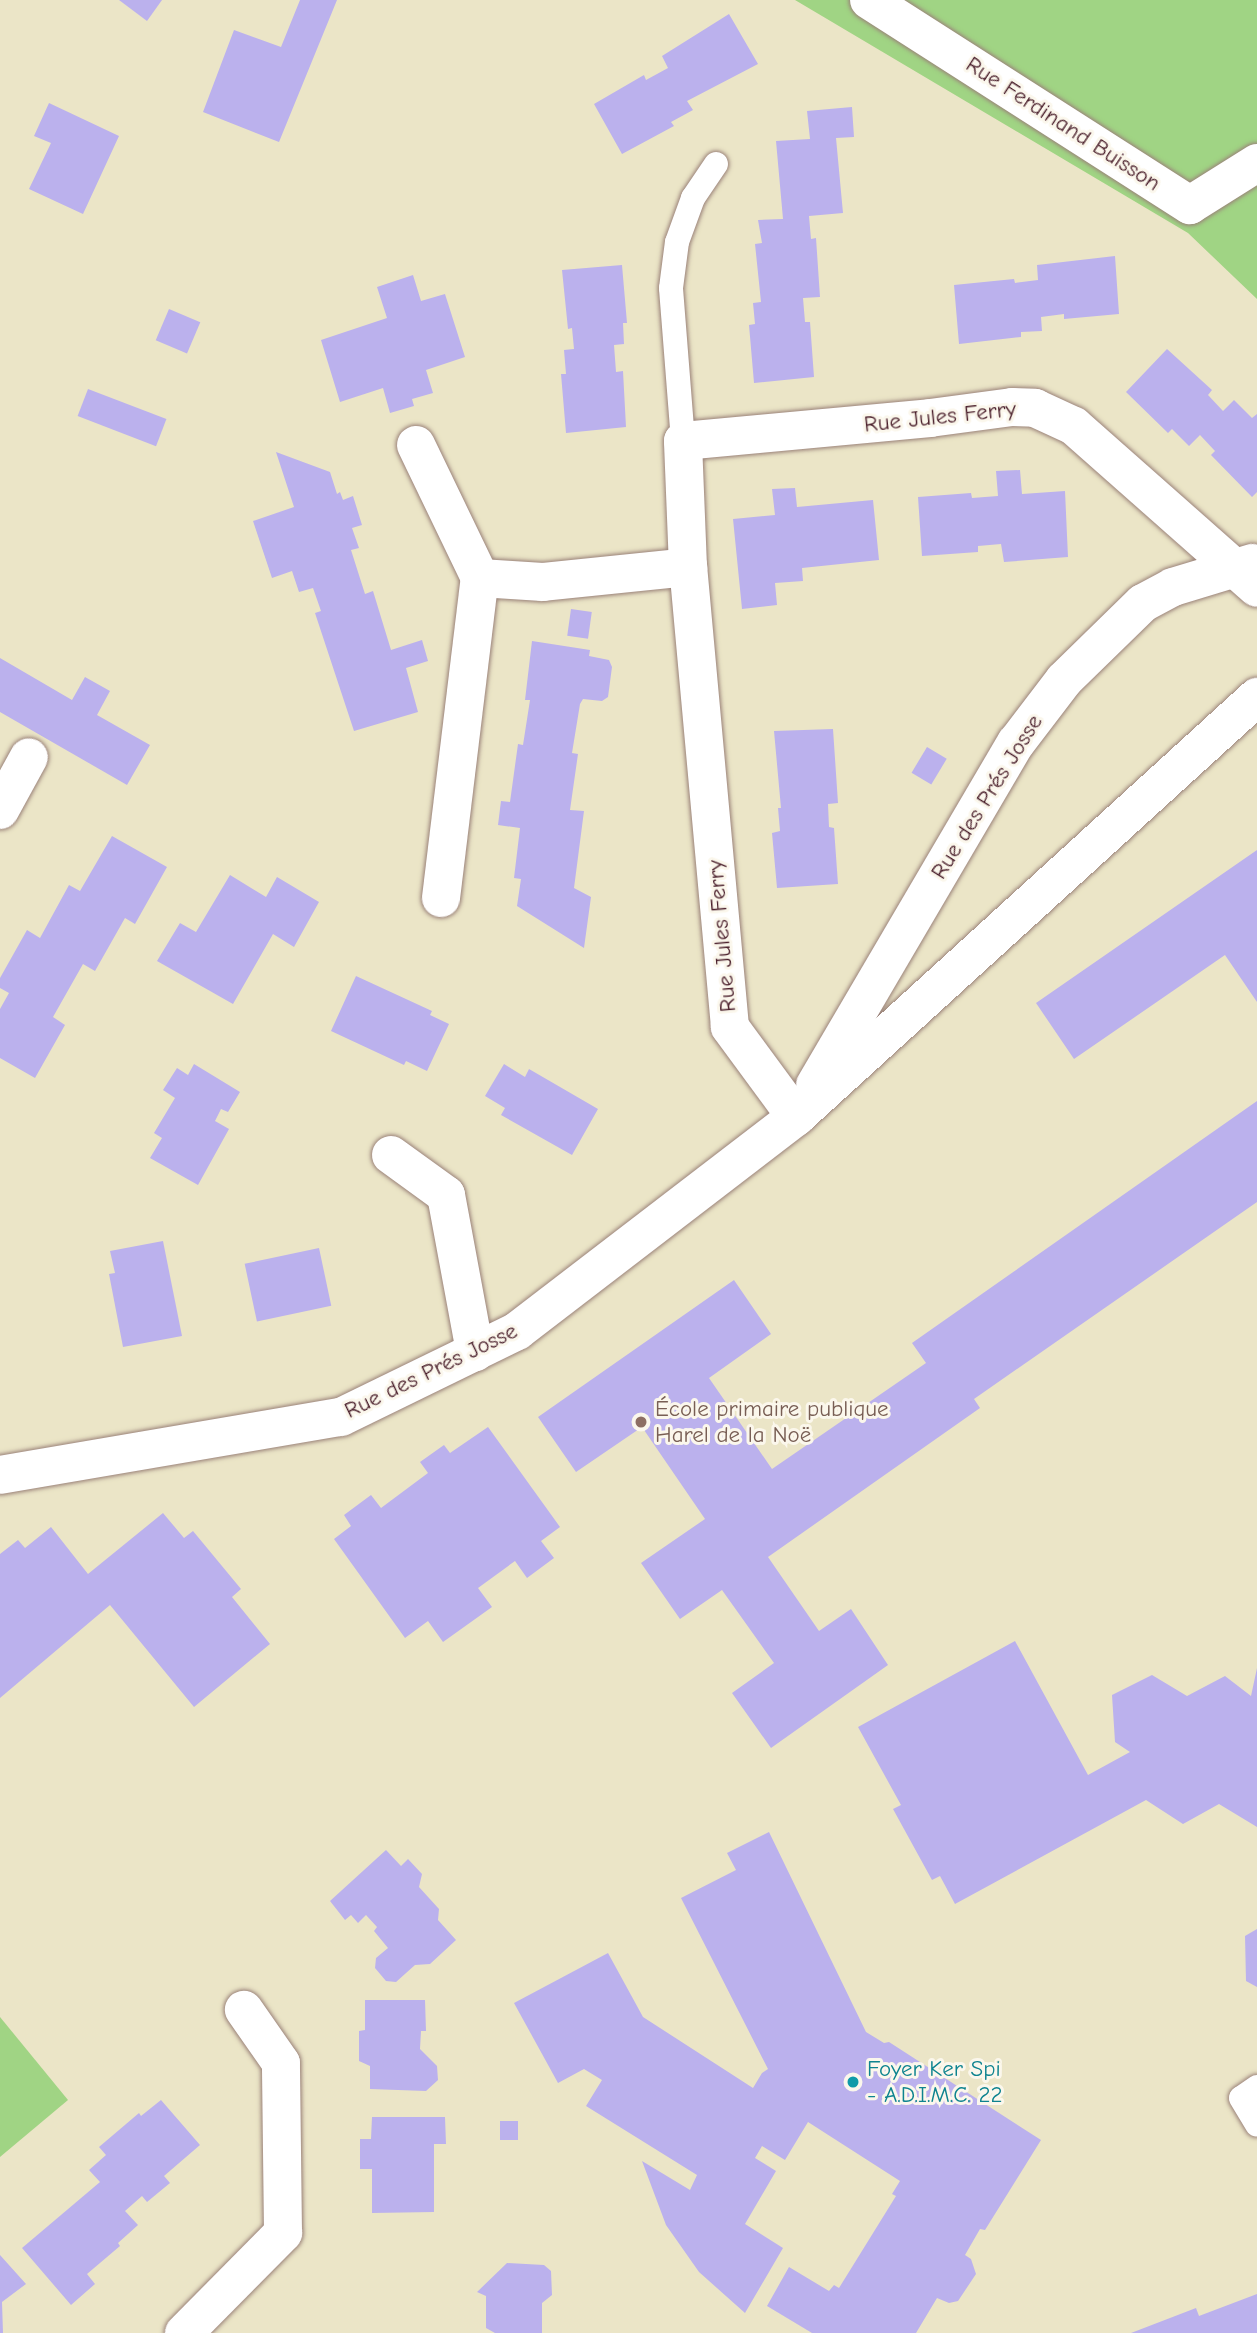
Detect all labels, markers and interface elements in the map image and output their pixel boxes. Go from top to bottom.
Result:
street label: Rue Ferdinand Buisson [961,51,1165,197]
street label: Rue Jules Ferry [863,395,1017,439]
street label: Rue des Prés Josse [925,710,1049,884]
street label: Rue Jules Ferry [702,859,742,1013]
street label: Rue des Prés Josse [340,1317,522,1425]
place label: École primaire publique Harel de la Noë [655,1395,889,1449]
marker: École primaire publique Harel de la Noë [633,1414,649,1430]
place label: Foyer Ker Spi - A.D.I.M.C. 22 [867,2055,1003,2109]
marker: Foyer Ker Spi - A.D.I.M.C. 22 [845,2074,861,2090]

